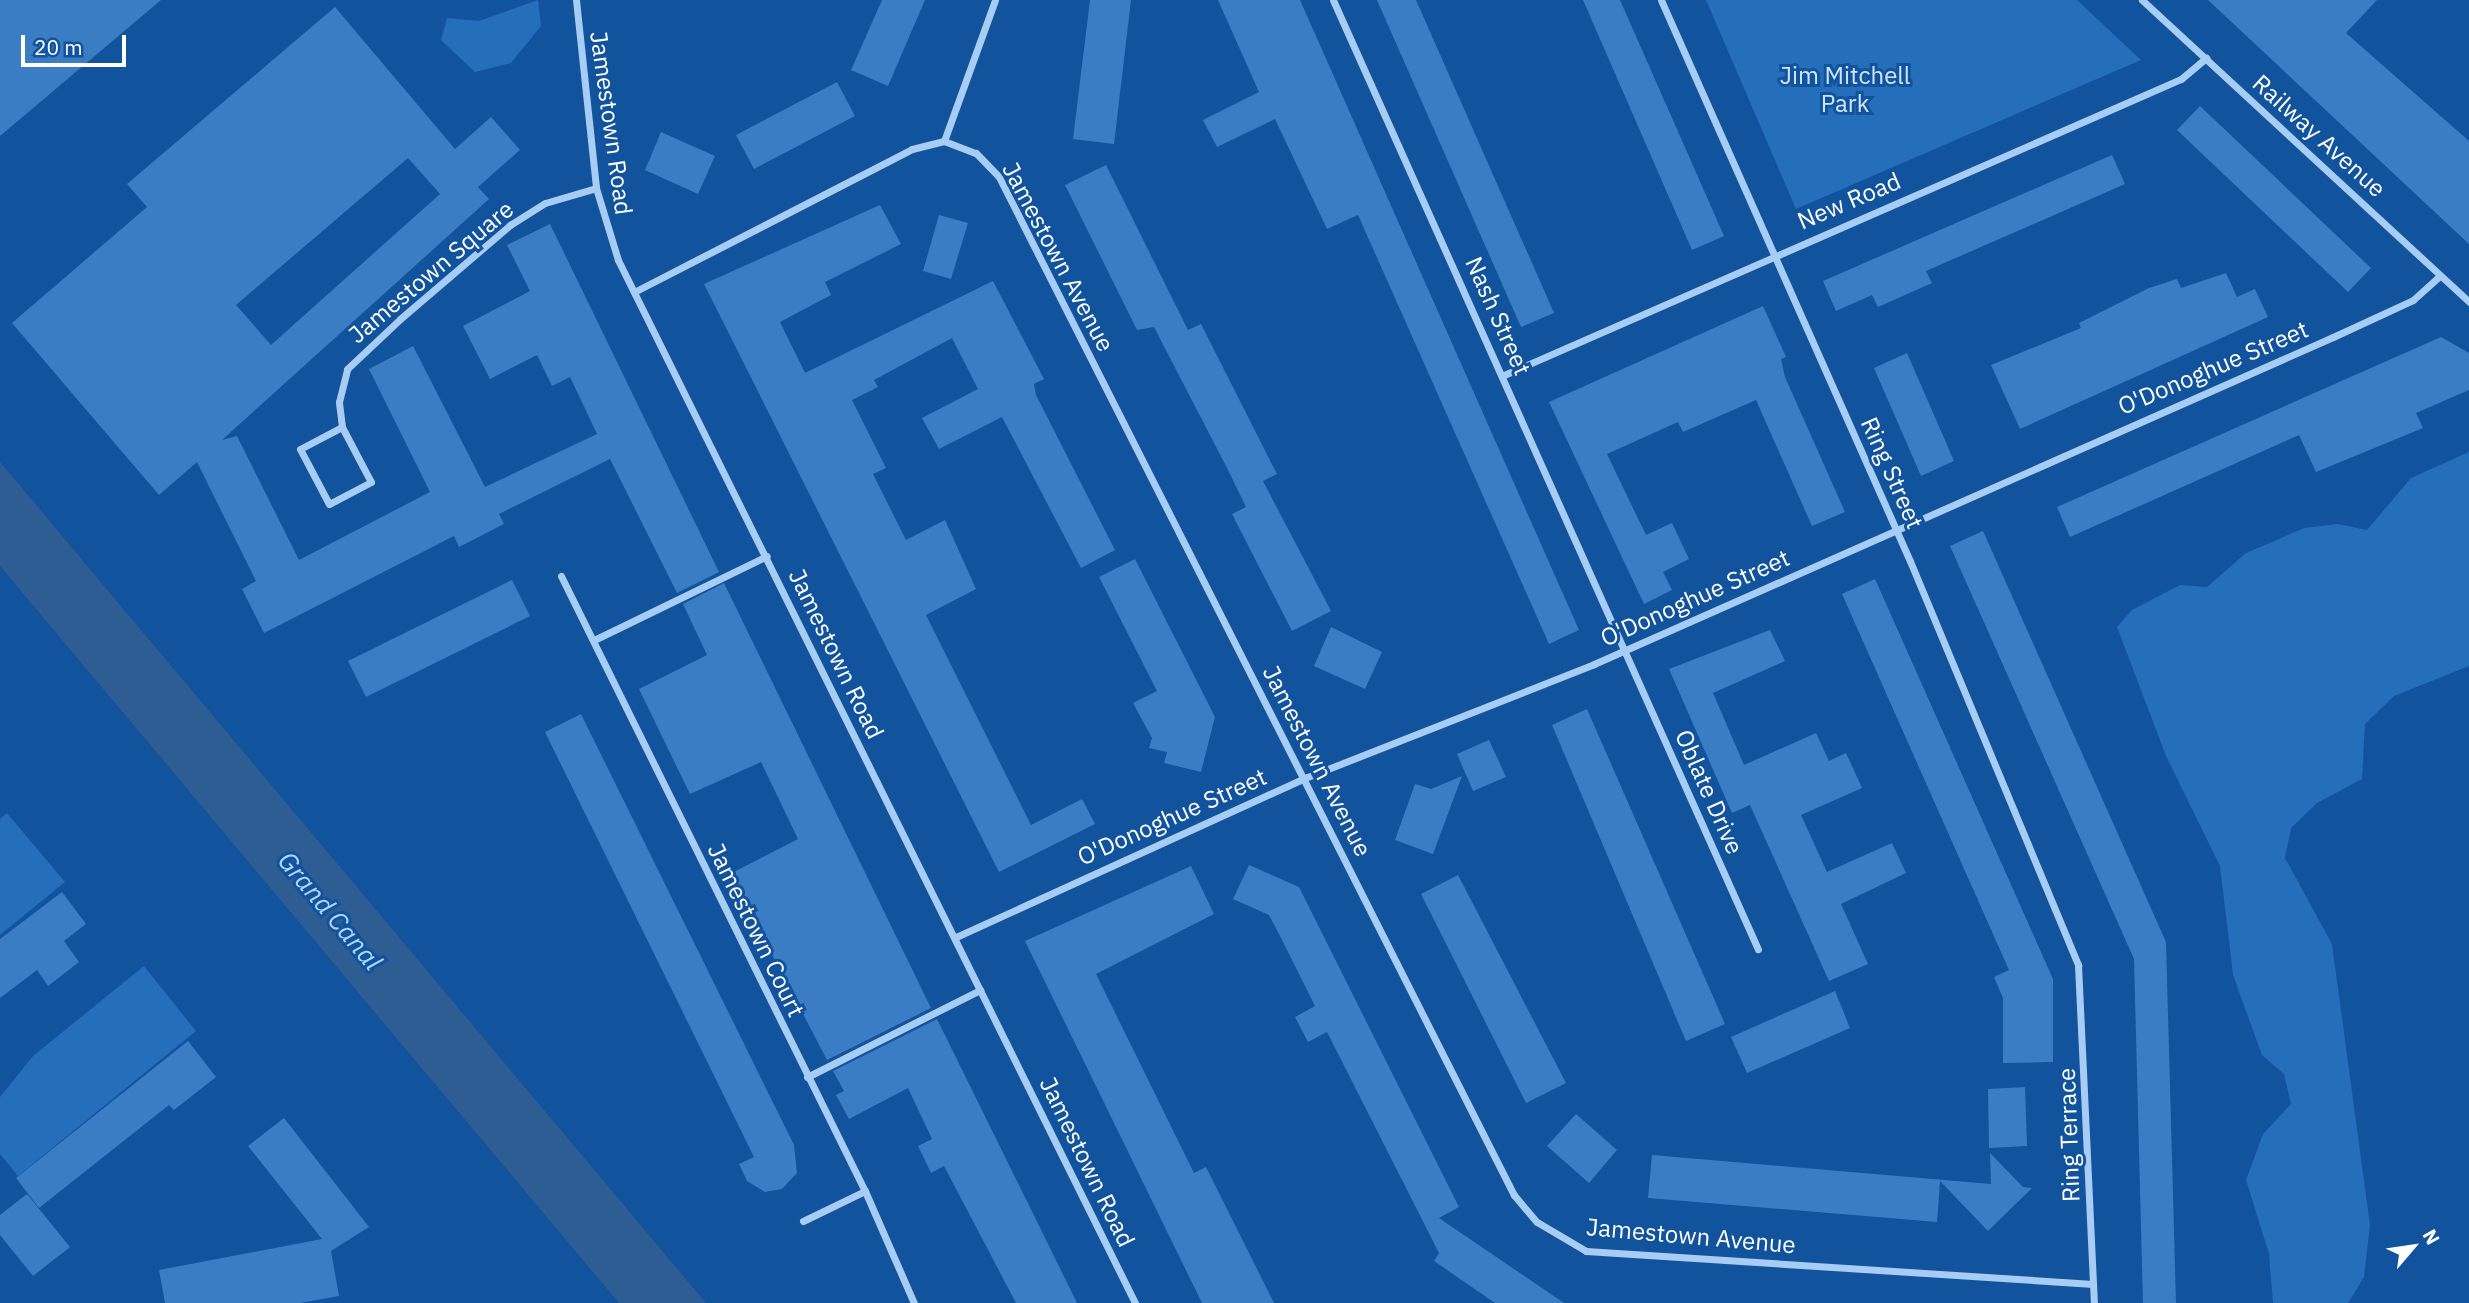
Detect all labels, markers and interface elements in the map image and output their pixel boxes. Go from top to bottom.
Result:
scale bar [24,21,130,65]
street label: Jamestown Road [584,29,638,217]
text: 20 m [34,33,83,61]
park label: Jim Mitchell Park [1780,62,1910,118]
street label: Railway Avenue [2247,69,2391,203]
street label: Jamestown Avenue [996,157,1120,357]
street label: New Road [1793,166,1905,236]
street label: Jamestown Square [343,195,519,349]
street label: Nash Street [1459,252,1537,380]
street label: O'Donoghue Street [2114,315,2312,421]
street label: Ring Street [1855,413,1929,533]
street label: O'Donoghue Street [1596,543,1794,653]
street label: Jamestown Road [782,564,890,744]
street label: Jamestown Avenue [1256,661,1378,861]
street label: Oblate Drive [1669,725,1749,859]
street label: O'Donoghue Street [1073,762,1271,872]
street label: Jamestown Court [702,839,810,1021]
water label: Grand Canal [272,846,388,976]
street label: Ring Terrace [2052,1067,2086,1203]
street label: Jamestown Road [1033,1072,1141,1252]
street label: Jamestown Avenue [1585,1212,1797,1260]
north arrow [2378,1212,2448,1282]
text: N [2418,1225,2445,1249]

